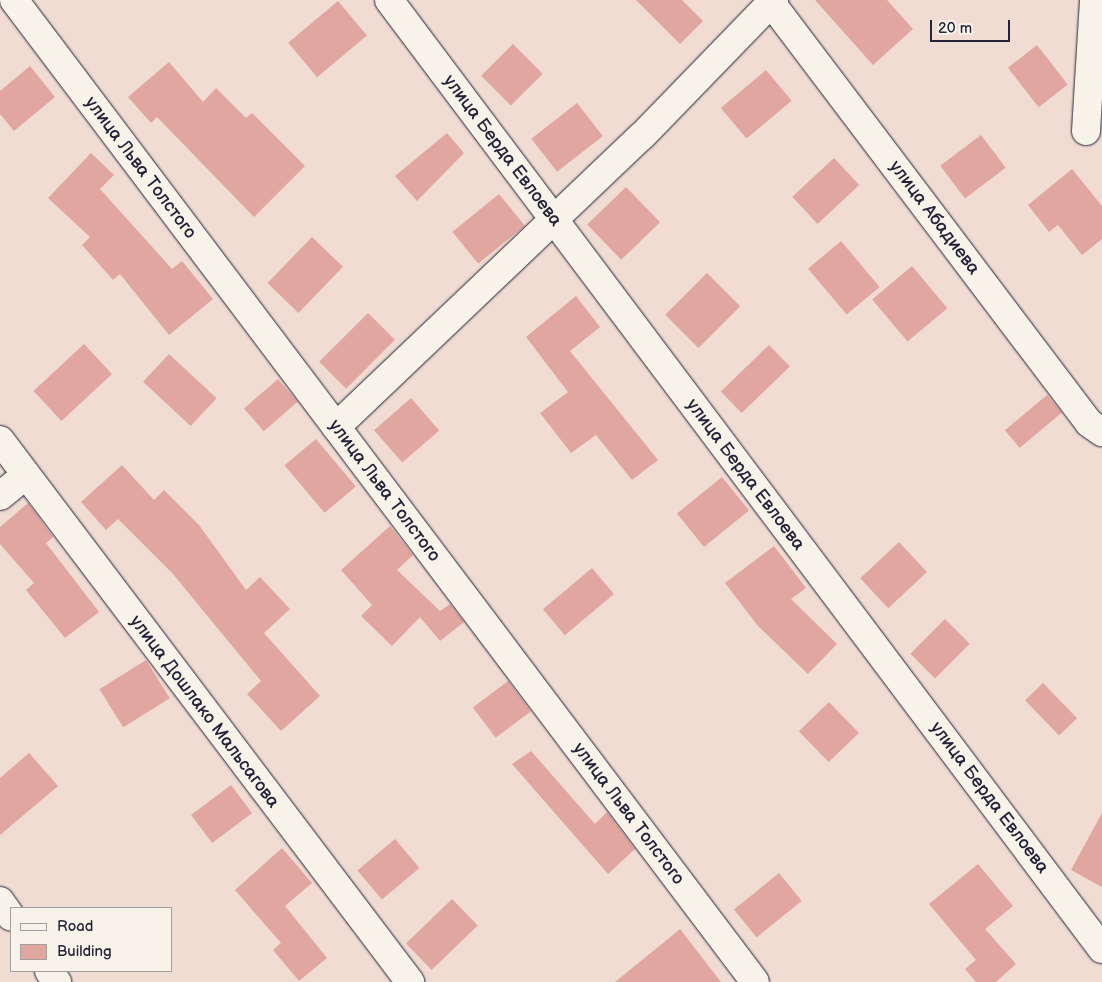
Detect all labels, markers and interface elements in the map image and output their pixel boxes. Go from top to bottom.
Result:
scale bar [932,10,1012,42]
text: 20 m [938,19,972,38]
street label: улица Берда Евлоева [438,71,566,231]
street label: улица Льва Толстого [80,93,200,243]
street label: улица Абадиева [884,157,984,279]
street label: улица Берда Евлоева [681,395,809,555]
street label: улица Льва Толстого [324,416,444,566]
street label: улица Дошлако Мальсагова [125,611,283,813]
street label: улица Берда Евлоева [925,718,1053,878]
street label: улица Льва Толстого [568,739,688,889]
legend [10,907,172,972]
text: Road [57,917,93,936]
text: Building [57,942,112,961]

